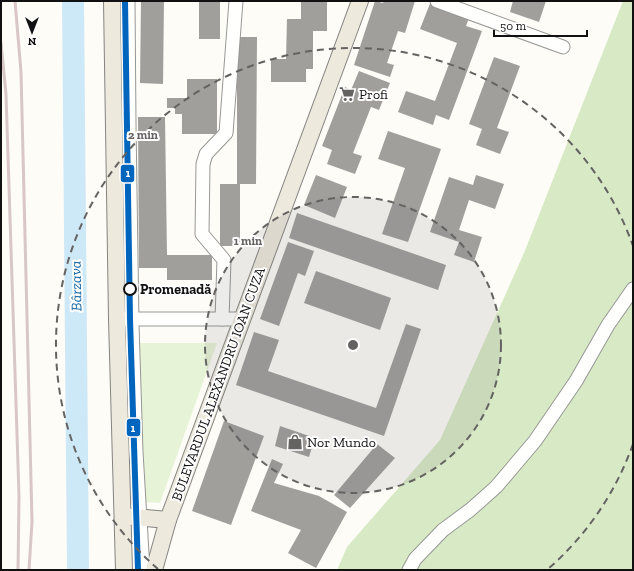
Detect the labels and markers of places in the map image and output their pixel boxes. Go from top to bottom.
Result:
supermarket icon: Profi [338,85,356,103]
place label: Profi [359,86,388,103]
place label: Promenadă [140,281,211,298]
marker: Promenadă [123,282,137,296]
centre of rings [346,338,360,352]
shop icon: Nor Mundo [286,433,304,451]
place label: Nor Mundo [307,434,376,451]

